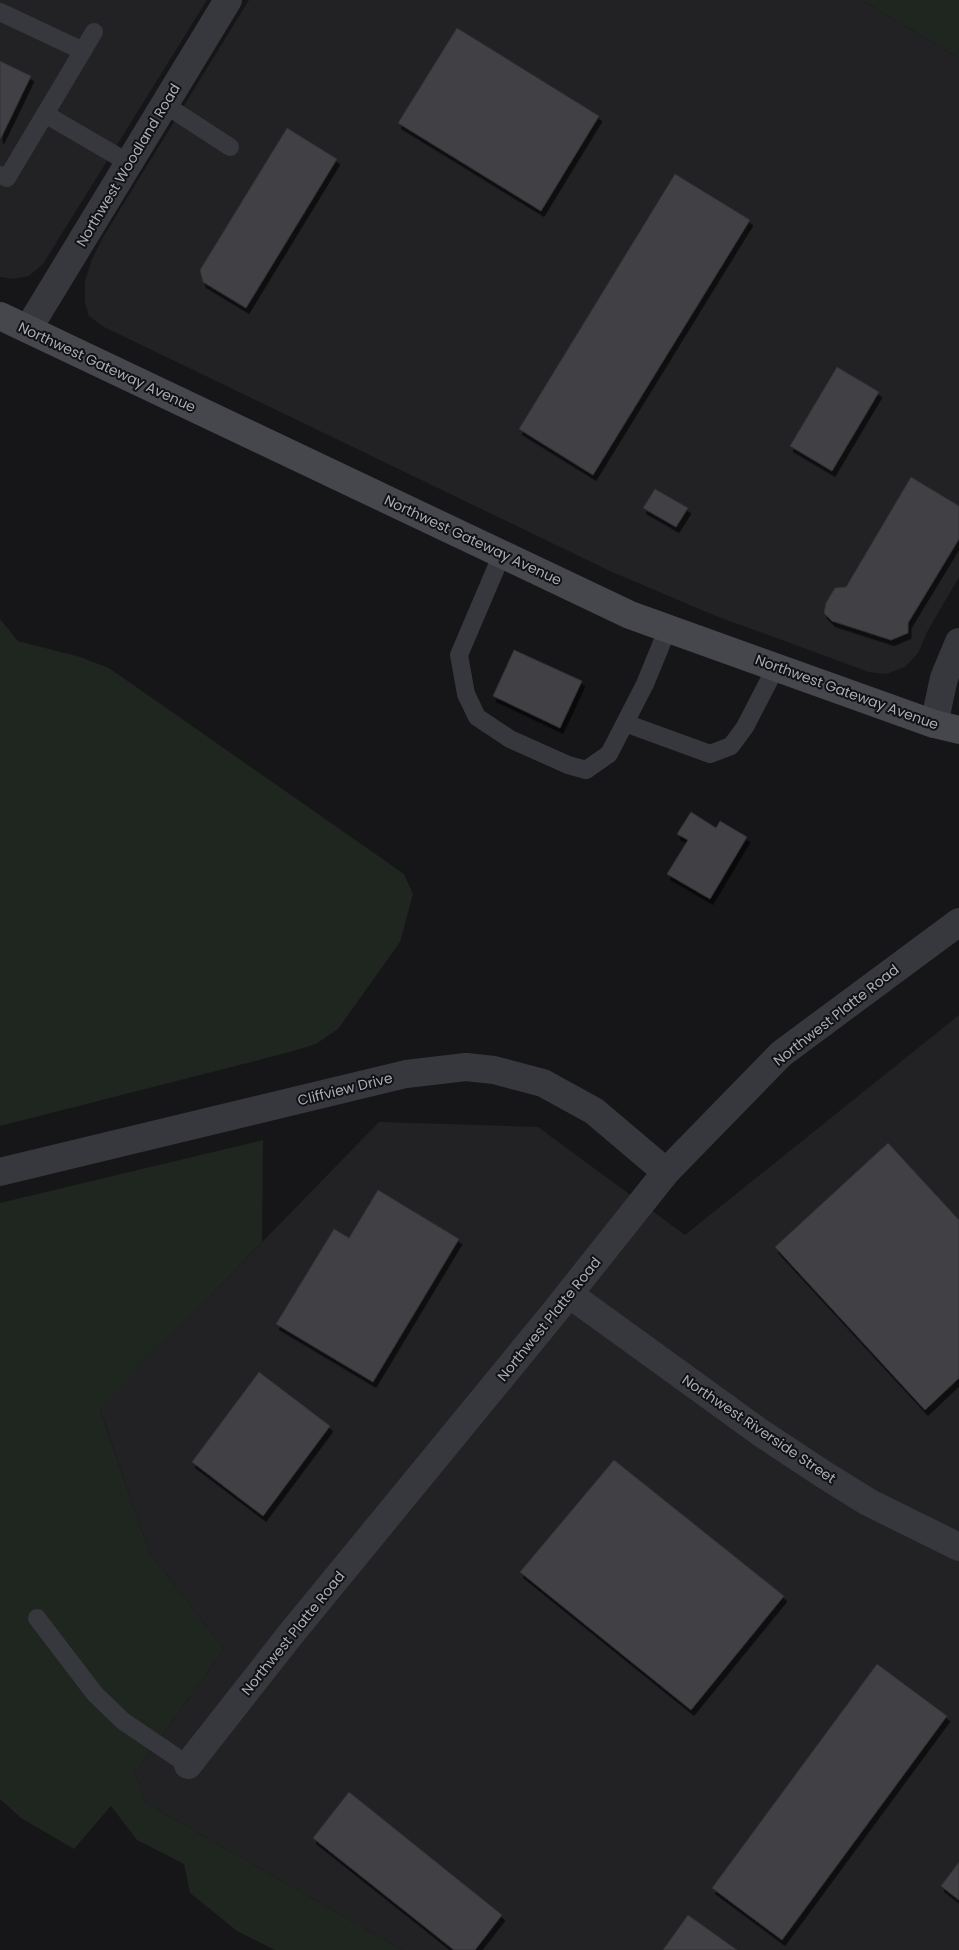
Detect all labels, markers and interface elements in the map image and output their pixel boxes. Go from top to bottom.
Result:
street label: Northwest Woodland Road [71,80,185,250]
street label: Northwest Gateway Avenue [15,317,199,417]
street label: Northwest Gateway Avenue [381,490,565,590]
street label: Northwest Gateway Avenue [753,649,942,735]
street label: Northwest Platte Road [769,960,903,1070]
street label: Cliffview Drive [295,1067,395,1110]
street label: Northwest Platte Road [493,1253,605,1385]
street label: Northwest Riverside Street [678,1370,840,1488]
street label: Northwest Platte Road [237,1567,349,1699]

